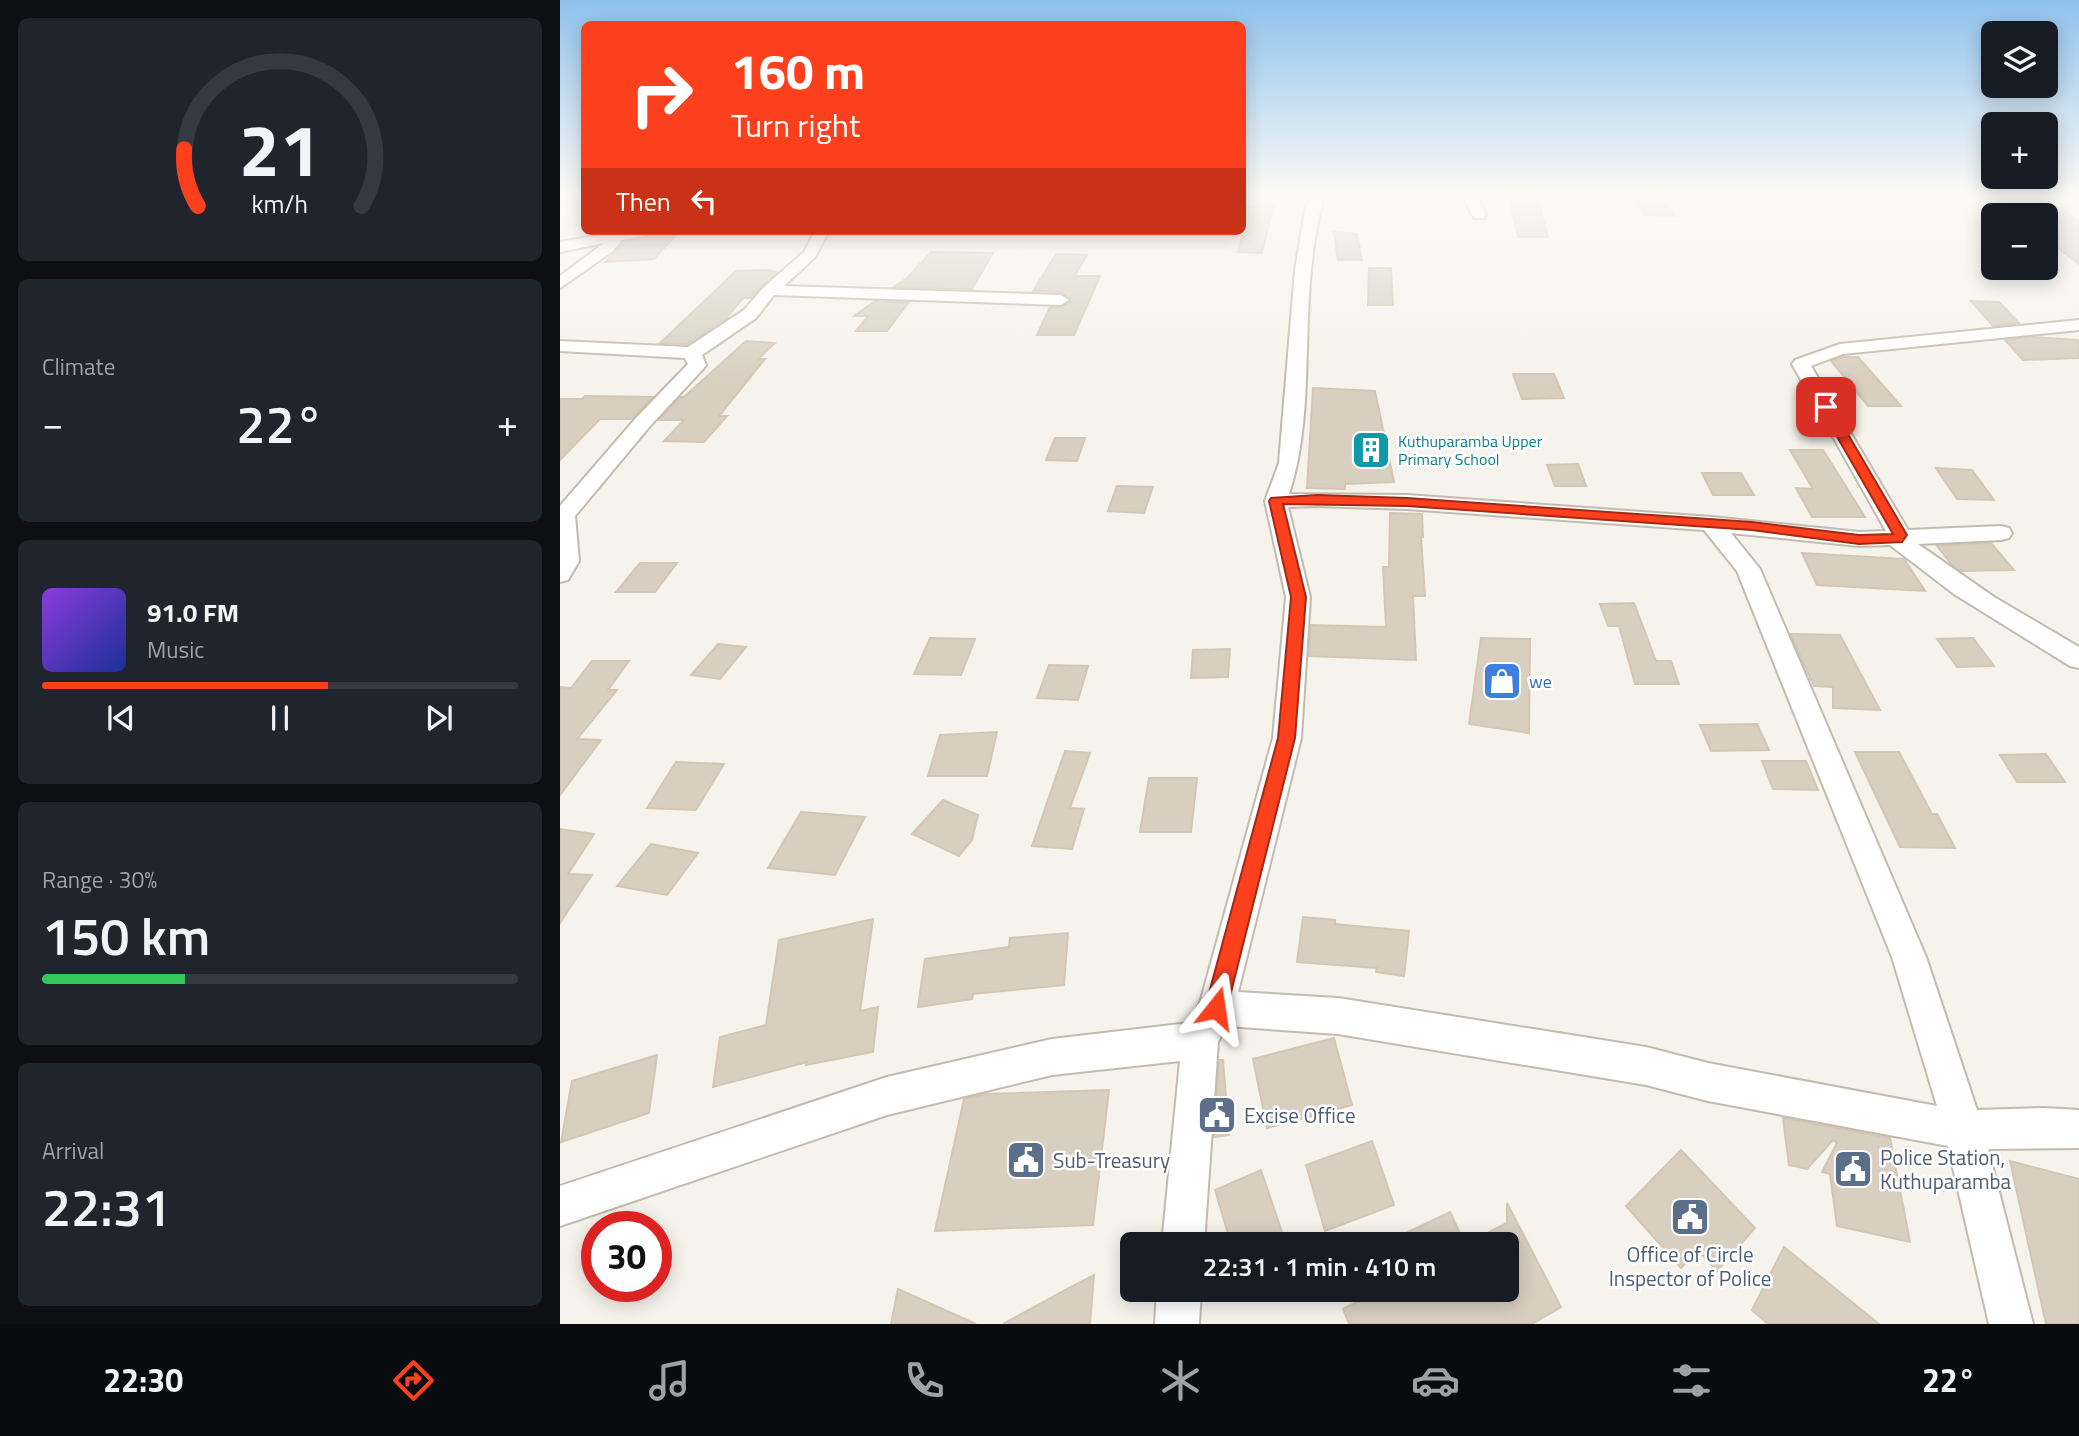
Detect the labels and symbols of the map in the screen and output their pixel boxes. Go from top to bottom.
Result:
pin [1796,377,1856,437]
building icon: Kuthuparamba Upper Primary School [1350,429,1392,471]
place label: Kuthuparamba Upper Primary School [1398,429,1543,471]
shop icon: we [1481,660,1523,702]
place label: we [1529,668,1552,695]
position arrow [1179,971,1253,1045]
public building icon: Excise Office [1196,1094,1238,1136]
place label: Excise Office [1244,1099,1356,1131]
public building icon: Sub-Treasury [1005,1139,1047,1181]
place label: Police Station, Kuthuparamba [1880,1141,2012,1197]
place label: Sub-Treasury [1053,1144,1170,1176]
public building icon: Police Station, Kuthuparamba [1832,1148,1874,1190]
public building icon: Office of Circle Inspector of Police [1669,1196,1711,1238]
speed limit sign: 30 [581,1211,672,1302]
place label: Office of Circle Inspector of Police [1609,1238,1771,1294]

